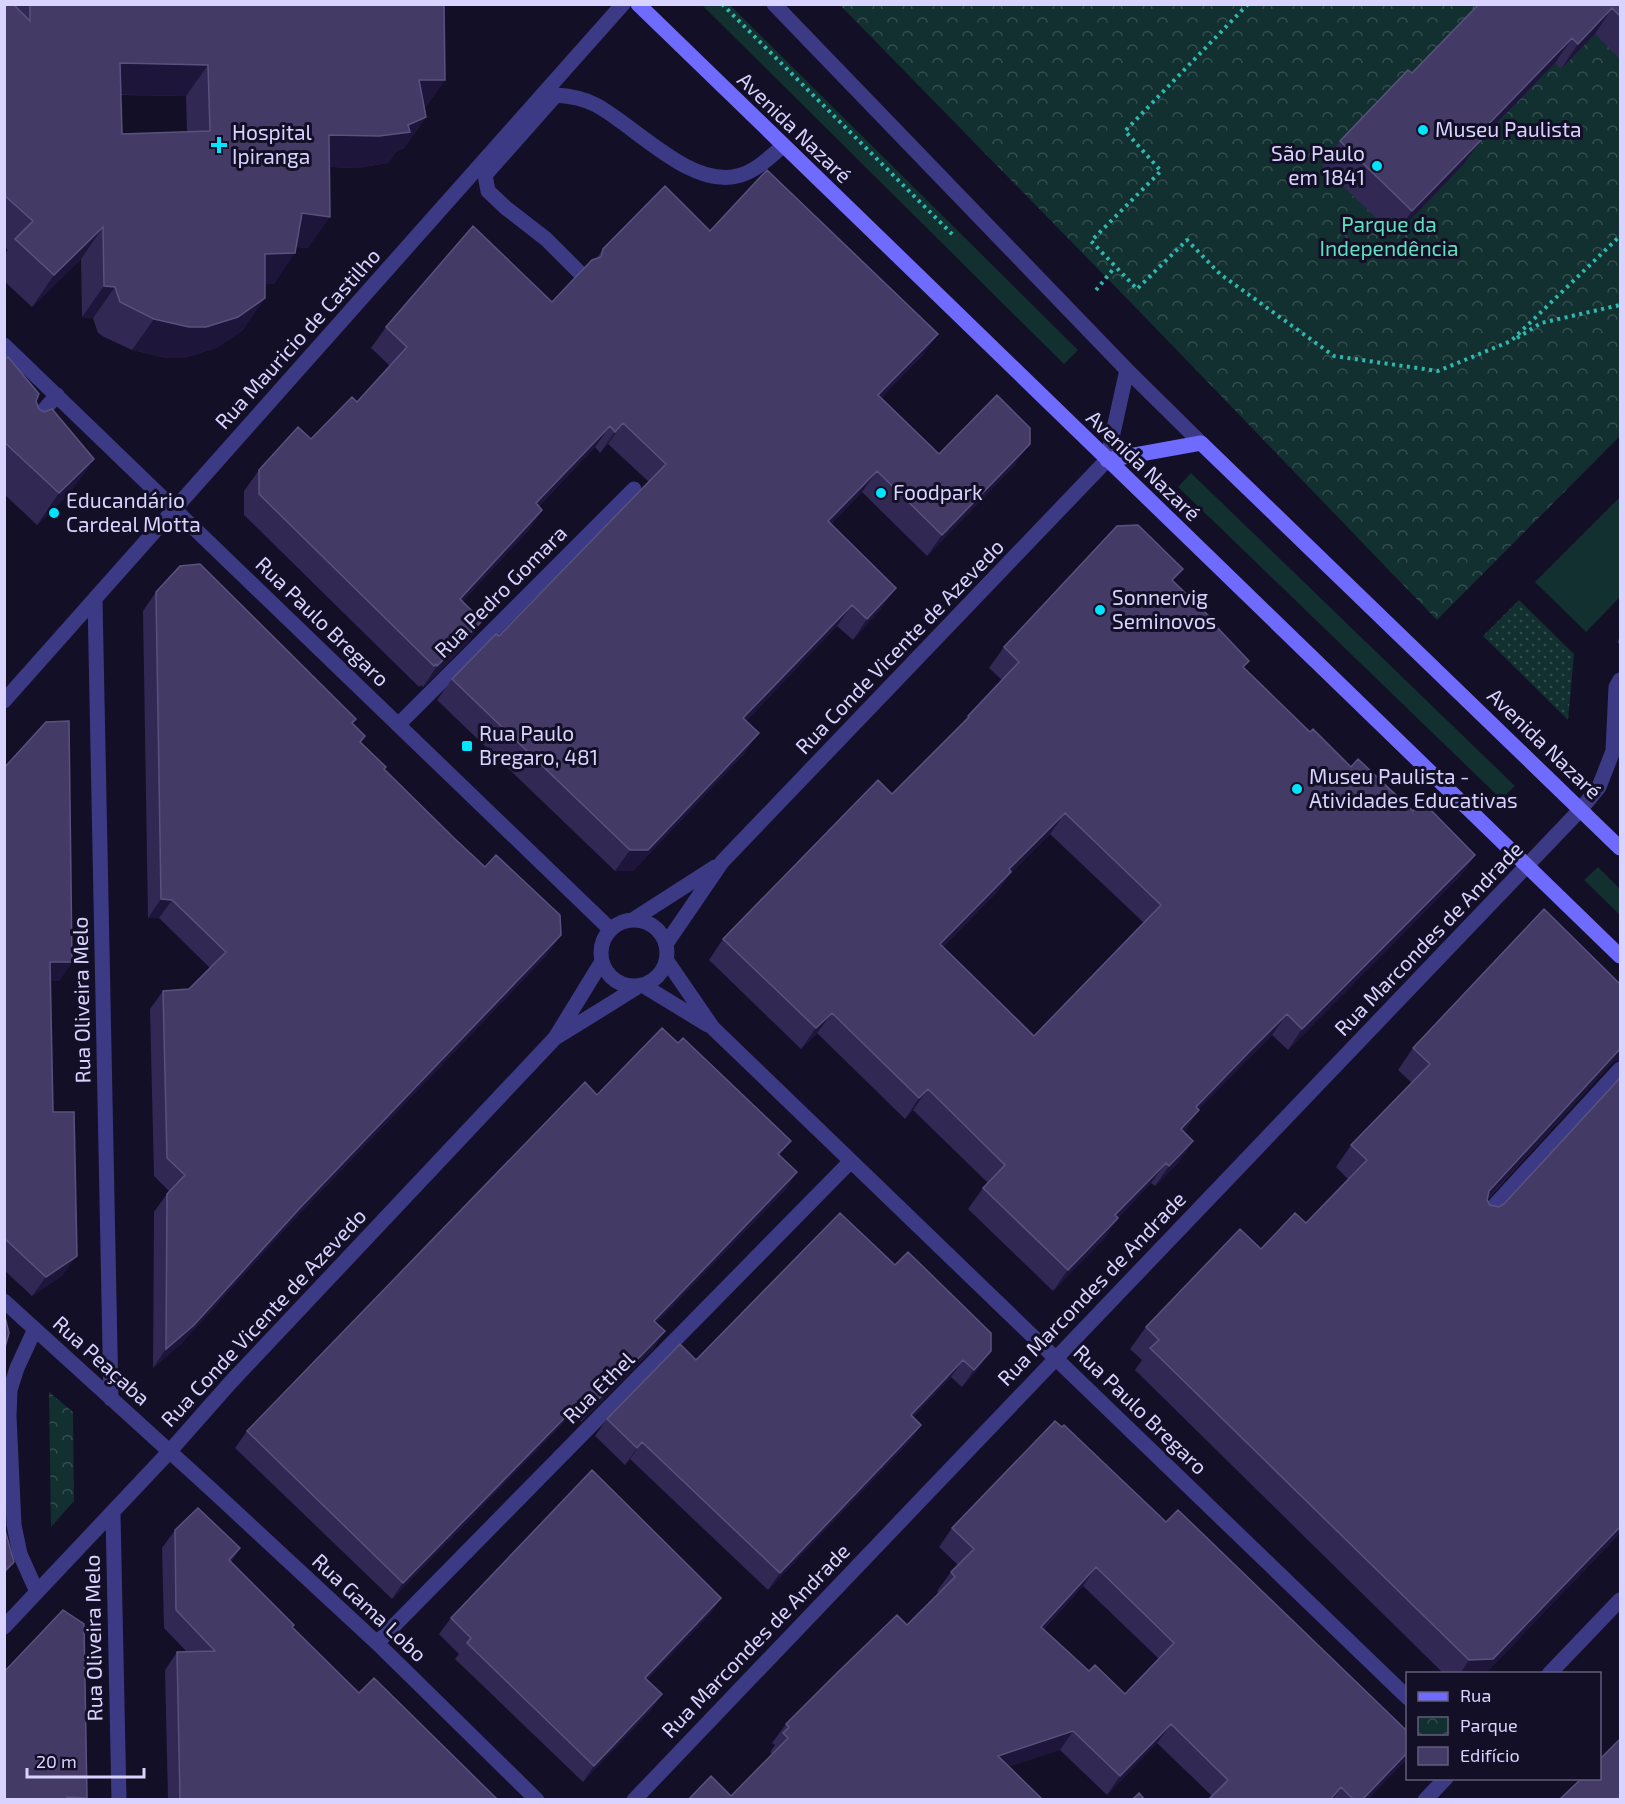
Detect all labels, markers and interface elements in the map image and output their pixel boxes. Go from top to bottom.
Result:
street label: Avenida Nazaré [733,66,857,188]
place label: Museu Paulista [1435,116,1581,141]
place label: Hospital Ipiranga [232,119,313,168]
marker: Museu Paulista [1416,123,1430,137]
marker: Hospital Ipiranga [210,136,228,154]
place label: São Paulo em 1841 [1271,140,1365,189]
marker: São Paulo em 1841 [1370,159,1384,173]
park label: Parque da Independência [1319,211,1459,260]
street label: Rua Mauricio de Castilho [209,242,385,434]
street label: Avenida Nazaré [1082,404,1206,526]
place label: Foodpark [893,479,983,504]
marker: Foodpark [874,486,888,500]
place label: Educandário Cardeal Motta [66,487,201,536]
marker: Educandário Cardeal Motta [47,506,61,520]
street label: Rua Pedro Gomara [429,520,571,662]
street label: Rua Conde Vicente de Azevedo [790,533,1008,759]
street label: Rua Paulo Bregaro [251,551,395,691]
place label: Sonnervig Seminovos [1112,584,1216,633]
marker: Sonnervig Seminovos [1093,603,1107,617]
street label: Avenida Nazaré [1483,682,1607,804]
place label: Rua Paulo Bregaro, 481 [479,720,598,769]
marker: Rua Paulo Bregaro, 481 [460,739,474,753]
place label: Museu Paulista - Atividades Educativas [1309,763,1518,812]
marker: Museu Paulista - Atividades Educativas [1290,782,1304,796]
street label: Rua Marcondes de Andrade [1329,836,1527,1040]
street label: Rua Oliveira Melo [67,917,94,1084]
street label: Rua Marcondes de Andrade [992,1186,1190,1390]
street label: Rua Conde Vicente de Azevedo [155,1203,371,1431]
street label: Rua Peaçaba [47,1310,156,1411]
street label: Rua Paulo Bregaro [1069,1339,1213,1479]
street label: Rua Ethel [557,1346,639,1428]
street label: Rua Marcondes de Andrade [656,1538,854,1742]
street label: Rua Gama Lobo [308,1548,432,1666]
street label: Rua Oliveira Melo [79,1555,106,1722]
legend [1406,1672,1601,1780]
text: Rua [1460,1684,1491,1706]
text: Parque [1460,1714,1518,1736]
scale bar [27,1741,144,1779]
text: Edifício [1460,1744,1520,1766]
text: 20 m [36,1750,77,1772]

